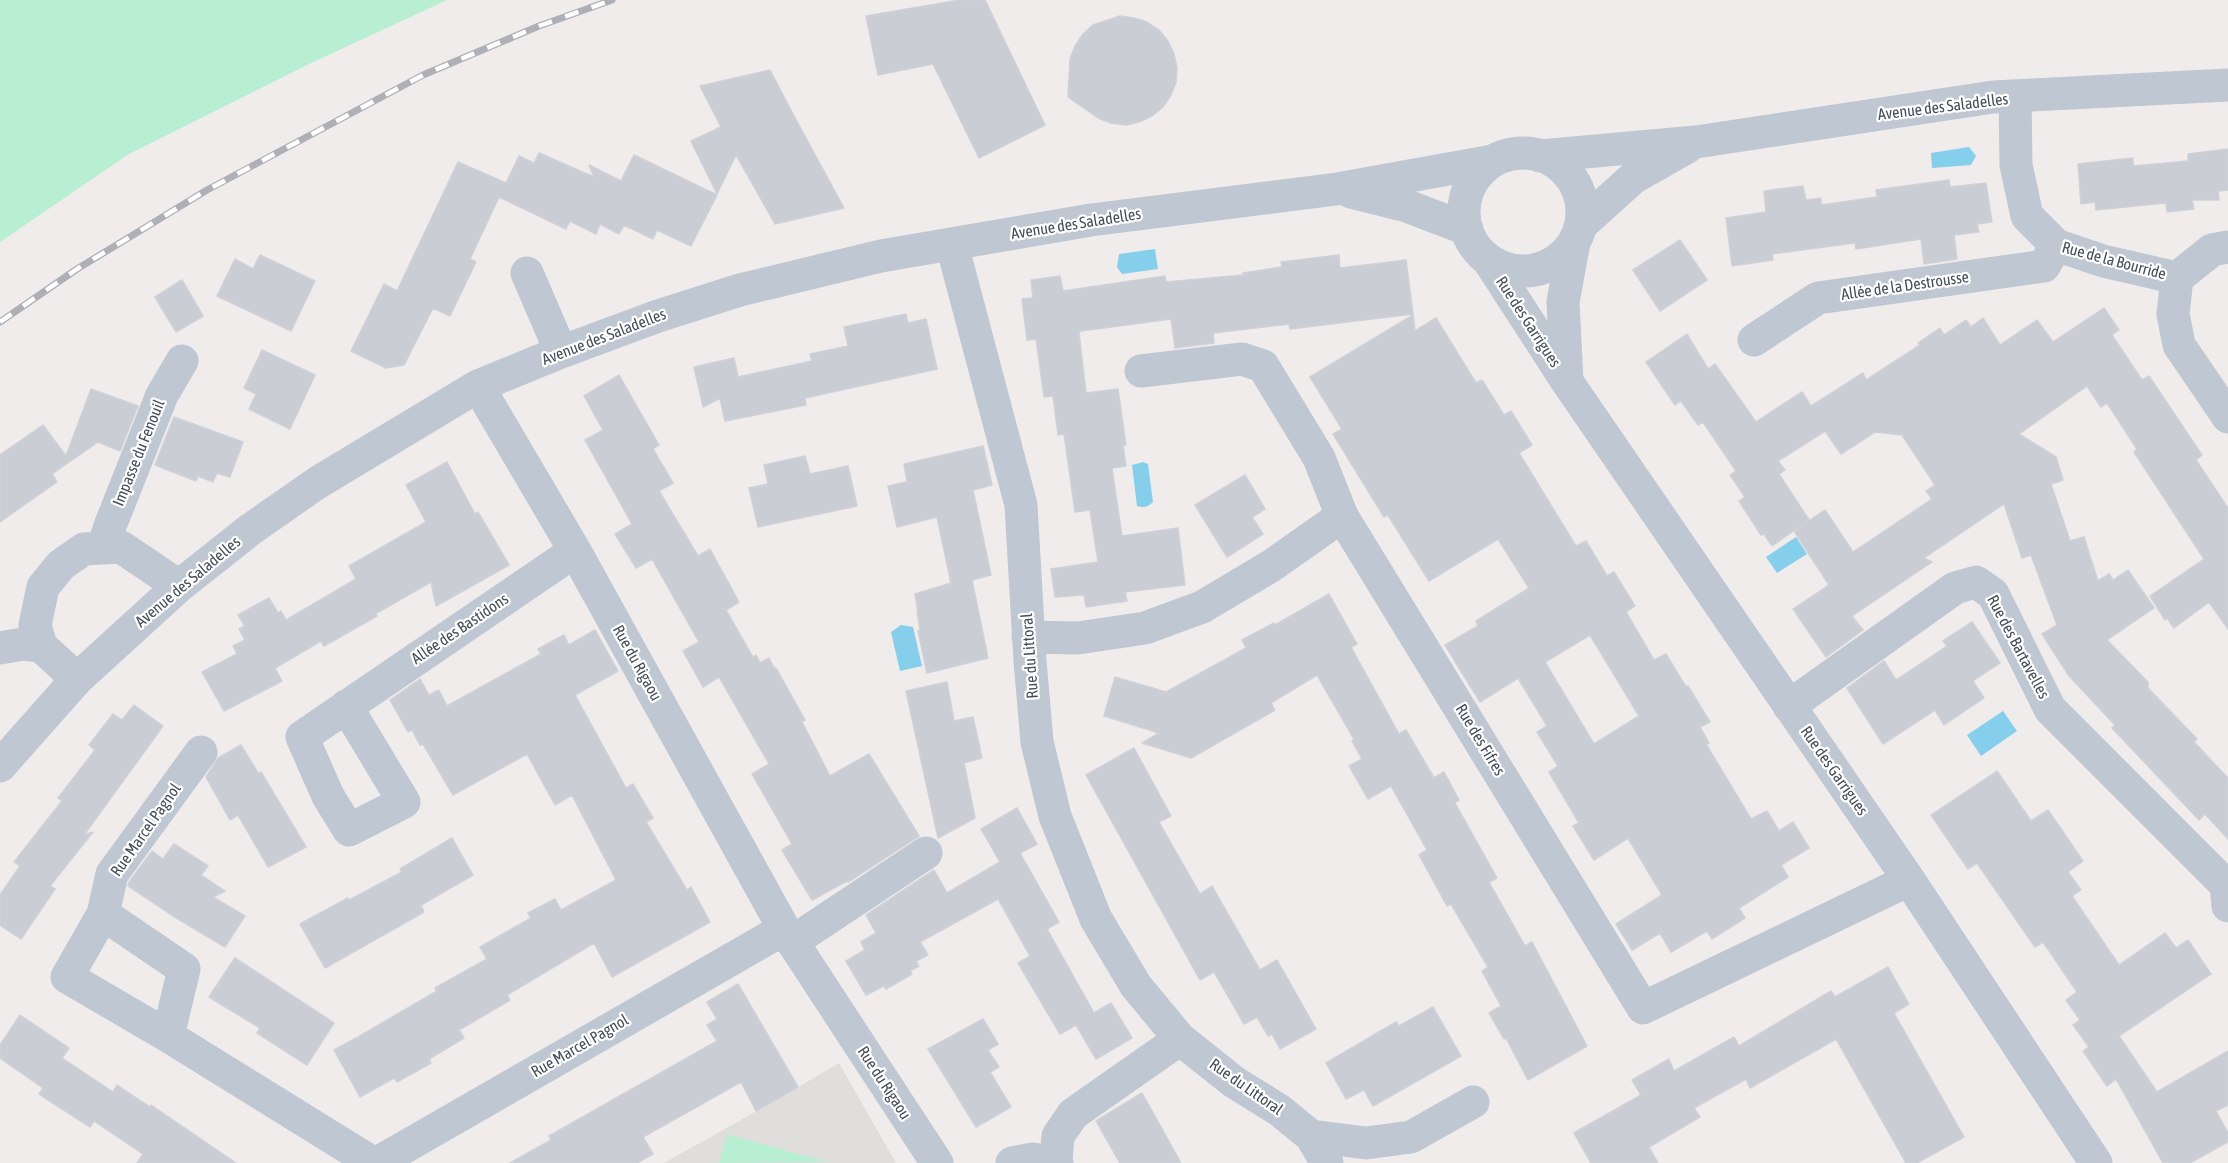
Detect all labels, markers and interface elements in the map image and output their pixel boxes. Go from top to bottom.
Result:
street label: Avenue des Saladelles [1877,89,2009,125]
street label: Avenue des Saladelles [1010,204,1142,244]
street label: Rue de la Bourride [2060,238,2168,284]
street label: Allée de la Destrousse [1840,268,1970,304]
street label: Rue des Garrigues [1492,273,1564,371]
street label: Avenue des Saladelles [539,305,669,369]
street label: Impasse du Fenouil [109,397,169,509]
street label: Avenue des Saladelles [132,533,244,631]
street label: Allée des Bastidons [408,589,512,669]
street label: Rue des Bartavelles [1983,592,2053,702]
street label: Rue du Littoral [1017,613,1043,699]
street label: Rue du Rigaou [608,622,666,704]
street label: Rue des Fifres [1451,701,1509,779]
street label: Rue des Garrigues [1796,723,1872,819]
street label: Rue Marcel Pagnol [107,780,185,880]
street label: Rue Marcel Pagnol [528,1010,632,1082]
street label: Rue du Rigaou [853,1043,915,1123]
street label: Rue du Littoral [1206,1055,1286,1119]

